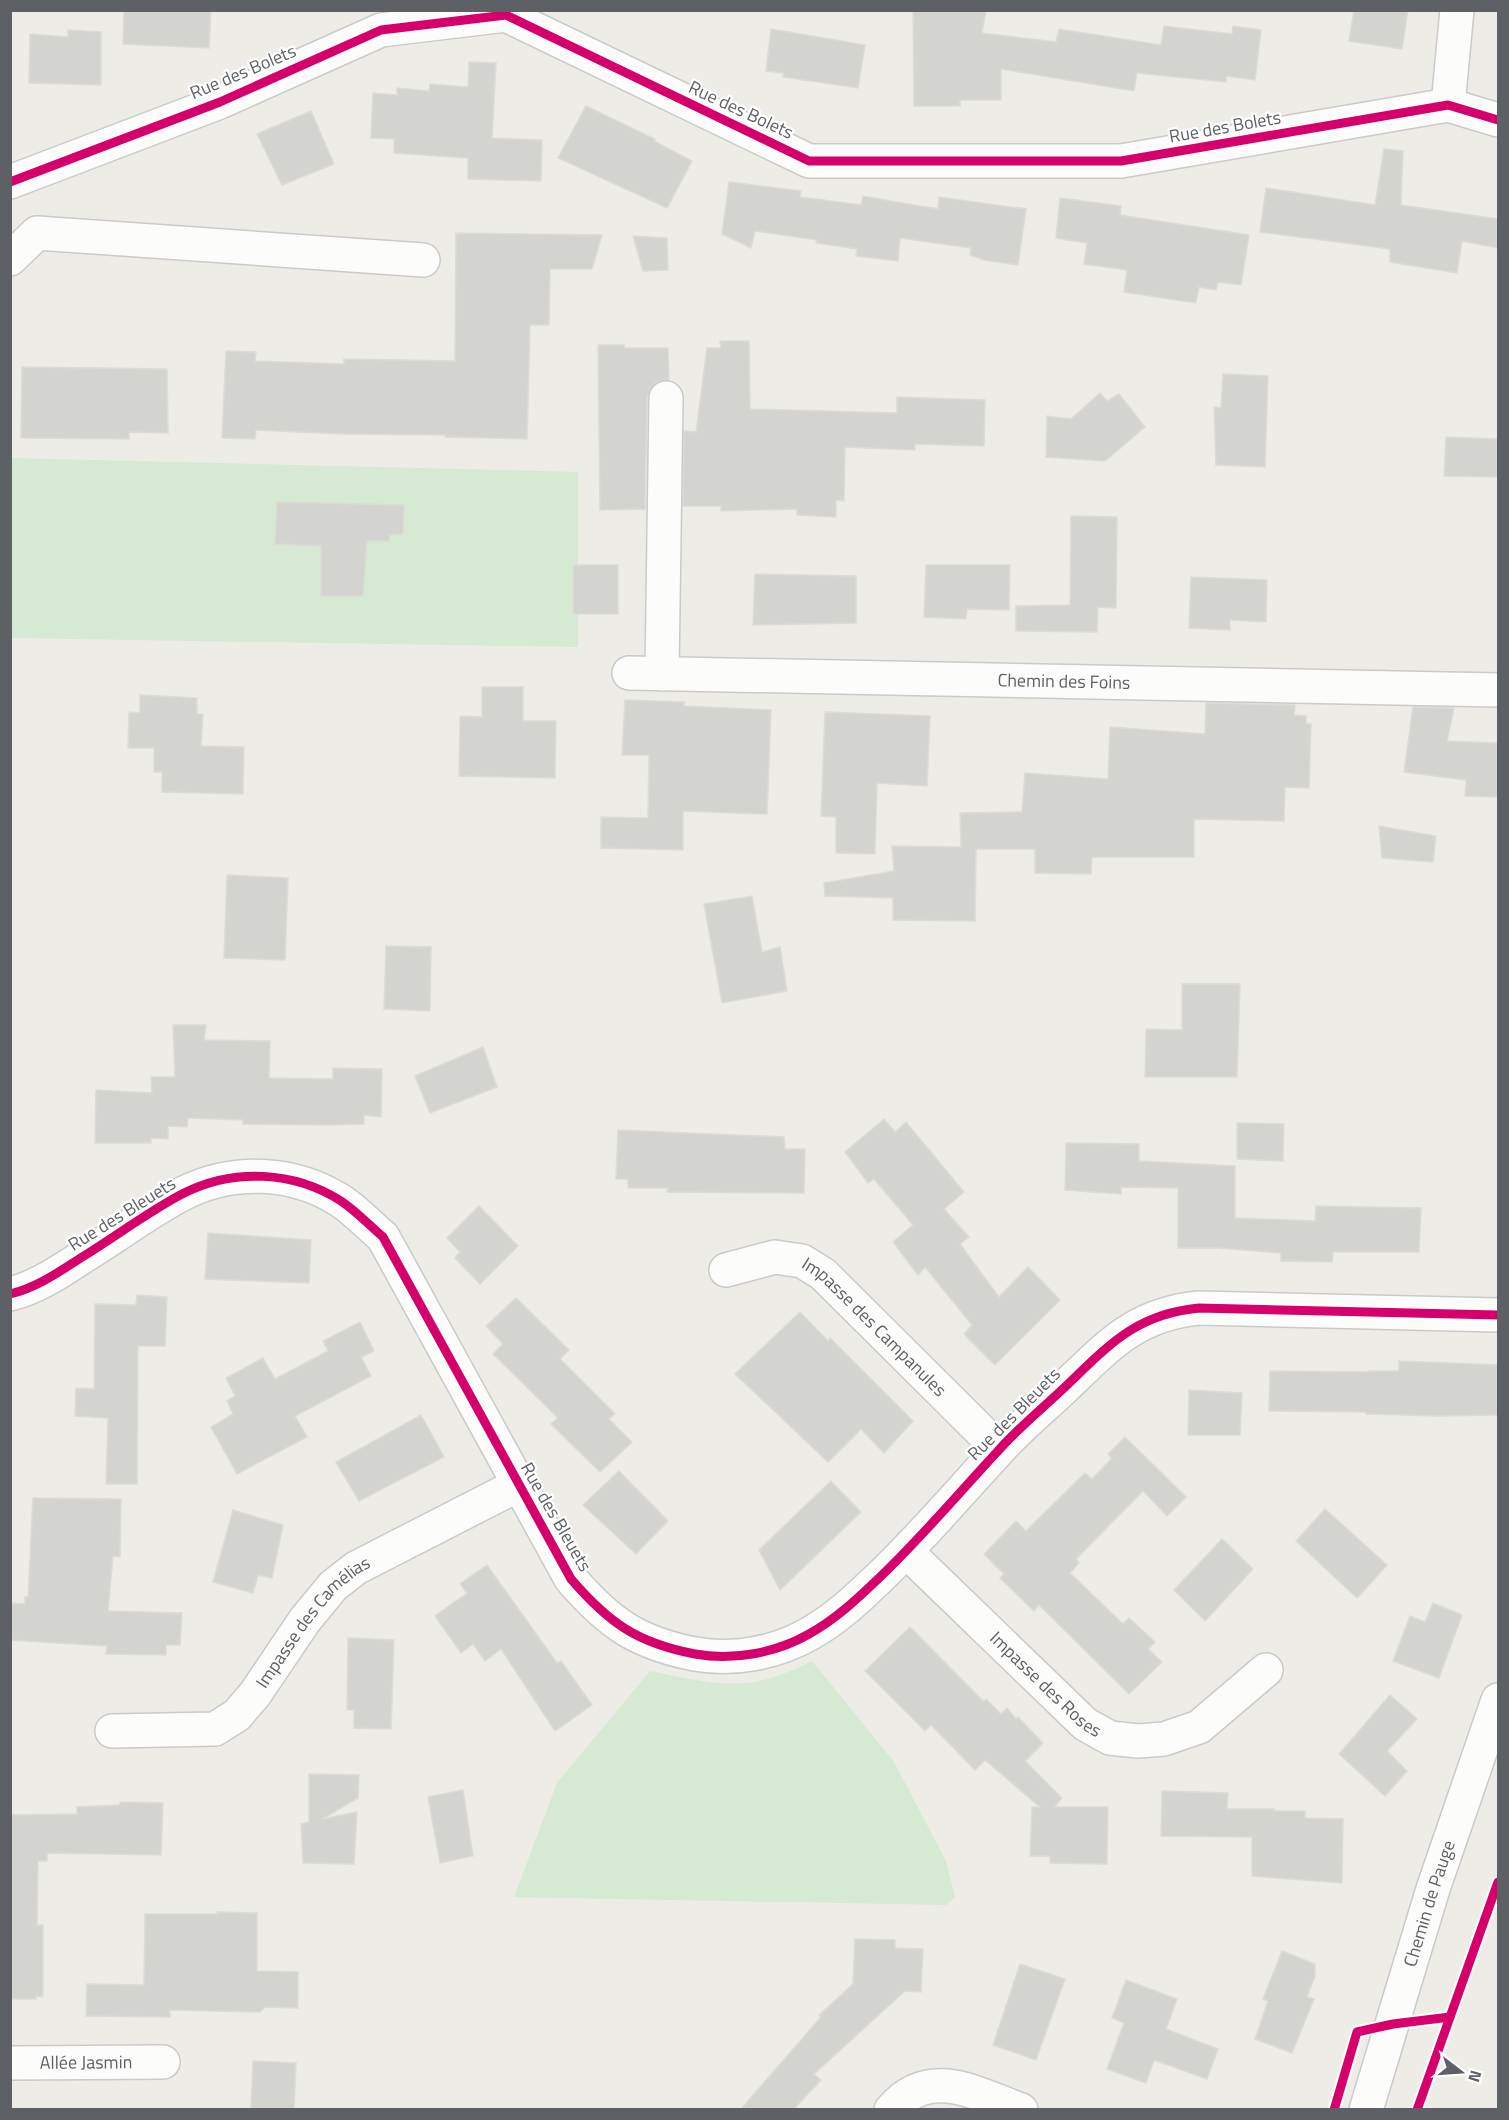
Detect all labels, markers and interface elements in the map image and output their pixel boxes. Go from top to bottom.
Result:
street label: Rue des Bolets [185,37,300,106]
street label: Rue des Bolets [684,73,798,146]
street label: Rue des Bolets [1167,103,1283,150]
street label: Chemin des Foins [997,666,1131,696]
street label: Rue des Bleuets [63,1170,181,1257]
street label: Impasse des Campanules [797,1250,953,1403]
street label: Rue des Bleuets [961,1361,1066,1466]
street label: Rue des Bleuets [514,1457,599,1576]
street label: Impasse des Camélias [249,1549,375,1693]
street label: Impasse des Roses [984,1625,1107,1744]
street label: Chemin de Pauge [1396,1836,1462,1970]
north arrow [1431,2042,1491,2102]
street label: Allée Jasmin [40,2048,132,2076]
text: N [1462,2068,1488,2085]

